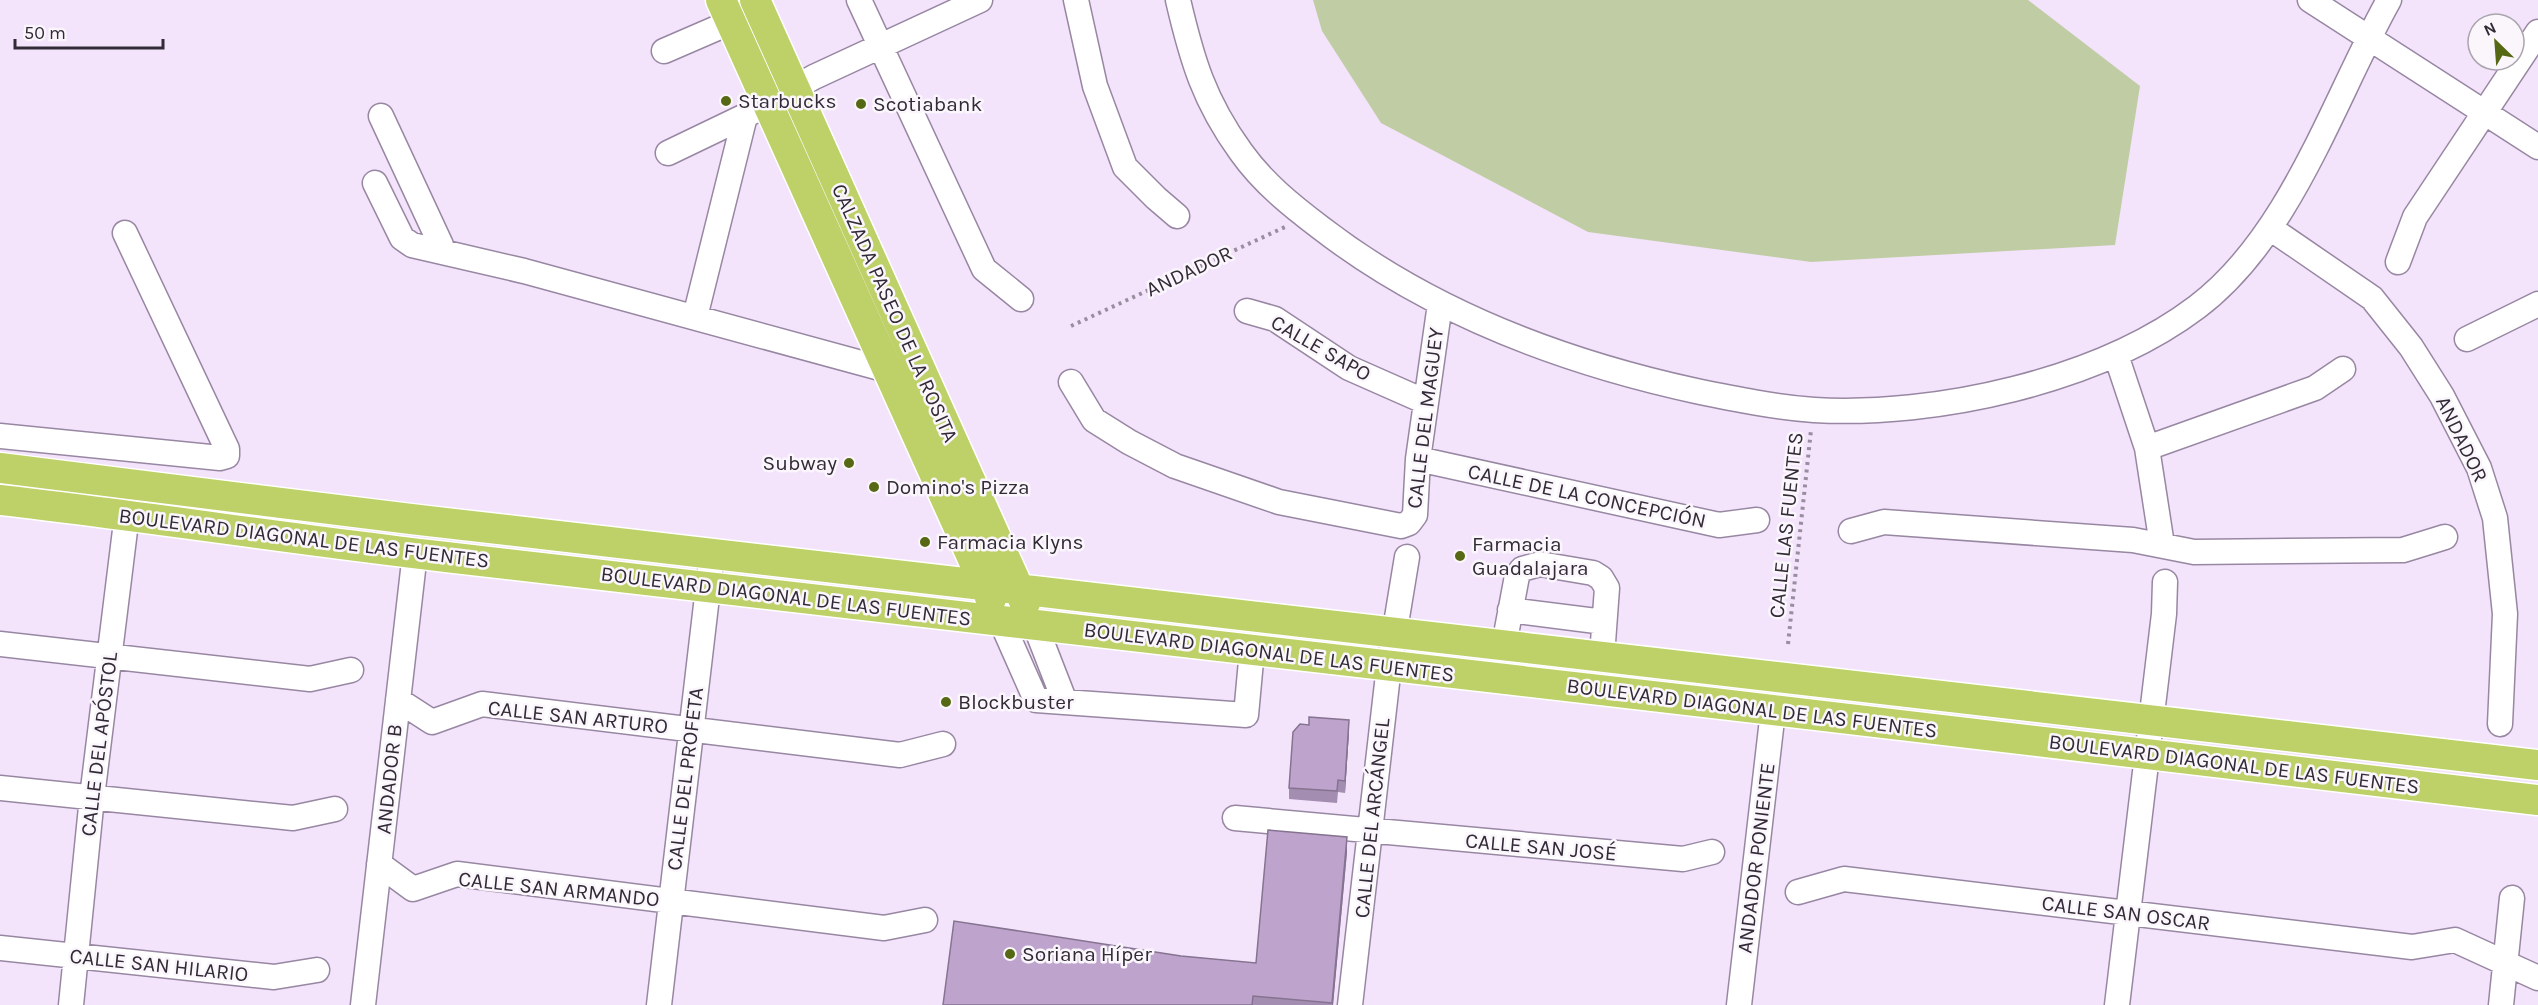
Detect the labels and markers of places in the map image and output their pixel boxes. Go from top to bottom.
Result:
place label: Starbucks [738,89,837,113]
place label: Scotiabank [873,92,982,116]
marker: Starbucks [719,94,733,108]
marker: Scotiabank [854,97,868,111]
place label: Subway [763,451,837,475]
marker: Subway [842,456,856,470]
place label: Domino's Pizza [886,475,1030,499]
marker: Domino's Pizza [867,480,881,494]
place label: Farmacia Klyns [937,530,1084,554]
place label: Farmacia Guadalajara [1472,532,1589,580]
marker: Farmacia Klyns [918,535,932,549]
marker: Farmacia Guadalajara [1453,549,1467,563]
place label: Blockbuster [958,690,1074,714]
marker: Blockbuster [939,695,953,709]
place label: Soriana Híper [1022,942,1152,966]
marker: Soriana Híper [1003,947,1017,961]

